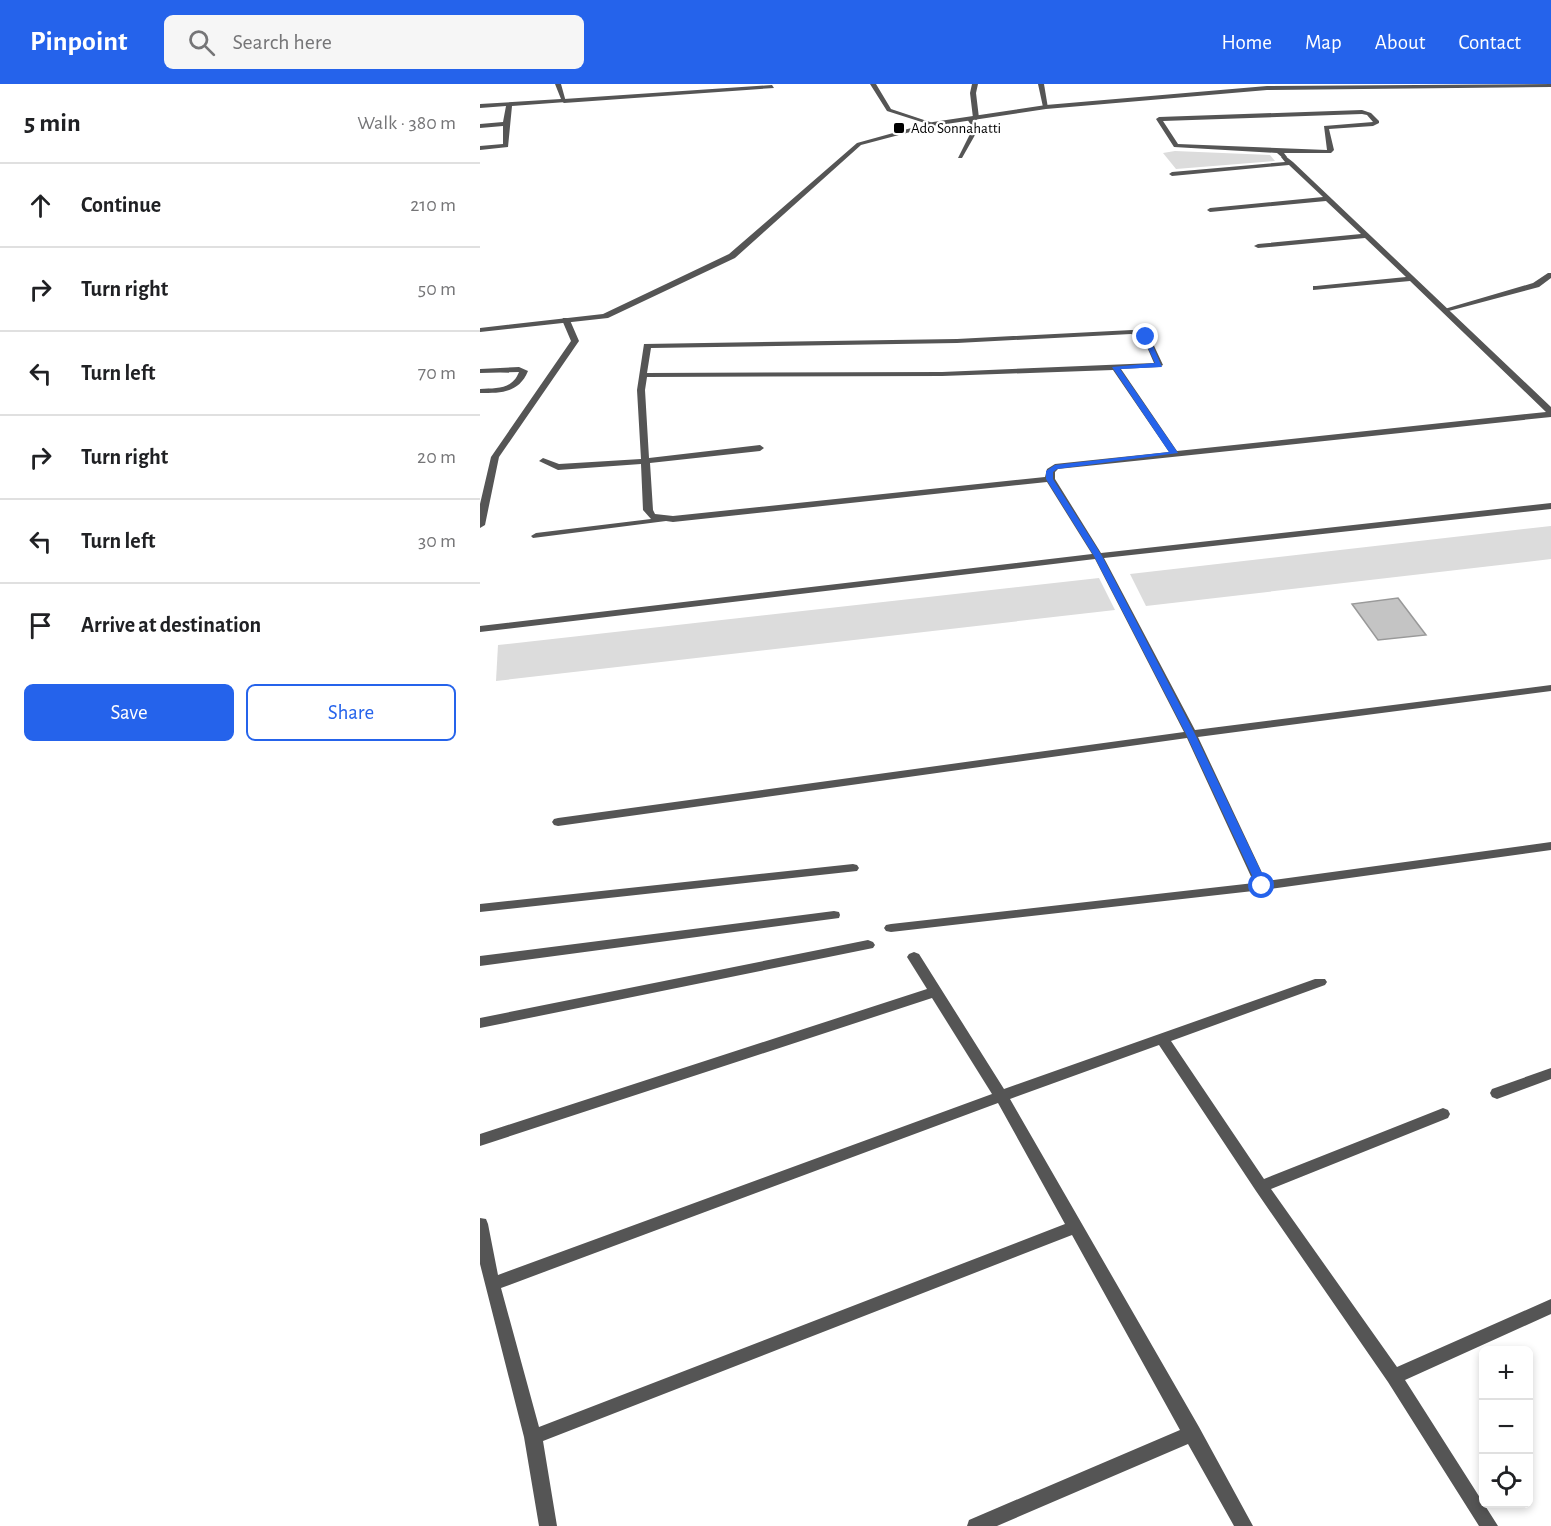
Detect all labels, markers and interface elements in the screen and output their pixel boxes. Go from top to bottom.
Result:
search box [164,15,584,69]
icon: search [185,26,218,59]
text: Pinpoint [30,28,128,56]
text: Search here [233,31,332,53]
text: Home [1221,32,1272,53]
text: Map [1305,32,1342,53]
text: About [1375,32,1425,53]
text: Contact [1458,32,1521,53]
text: 5 min [24,110,81,136]
text: Walk · 380 m [357,113,456,133]
marker: Ado Sonnahatti [892,121,906,135]
place label: Ado Sonnahatti [911,121,1001,136]
icon: ahead [24,189,57,222]
text: Continue [81,194,161,216]
text: 210 m [410,195,456,215]
icon: right [24,273,57,306]
text: Turn right [81,278,168,300]
text: 50 m [418,279,456,299]
route end [1132,323,1158,349]
icon: left [24,357,57,390]
text: Turn left [81,362,155,384]
text: 70 m [418,363,456,383]
icon: right [24,441,57,474]
text: Turn right [81,446,168,468]
text: 20 m [417,447,456,467]
icon: left [24,525,57,558]
text: Turn left [81,530,155,552]
text: 30 m [418,531,456,551]
icon: arrive [24,609,57,642]
text: Arrive at destination [81,614,261,636]
button: Save [24,684,234,741]
button: Share [246,684,456,741]
route start [1248,872,1274,898]
map controls [1479,1346,1533,1508]
button: + [1479,1346,1533,1400]
button: − [1479,1400,1533,1454]
button: locate [1479,1454,1533,1508]

